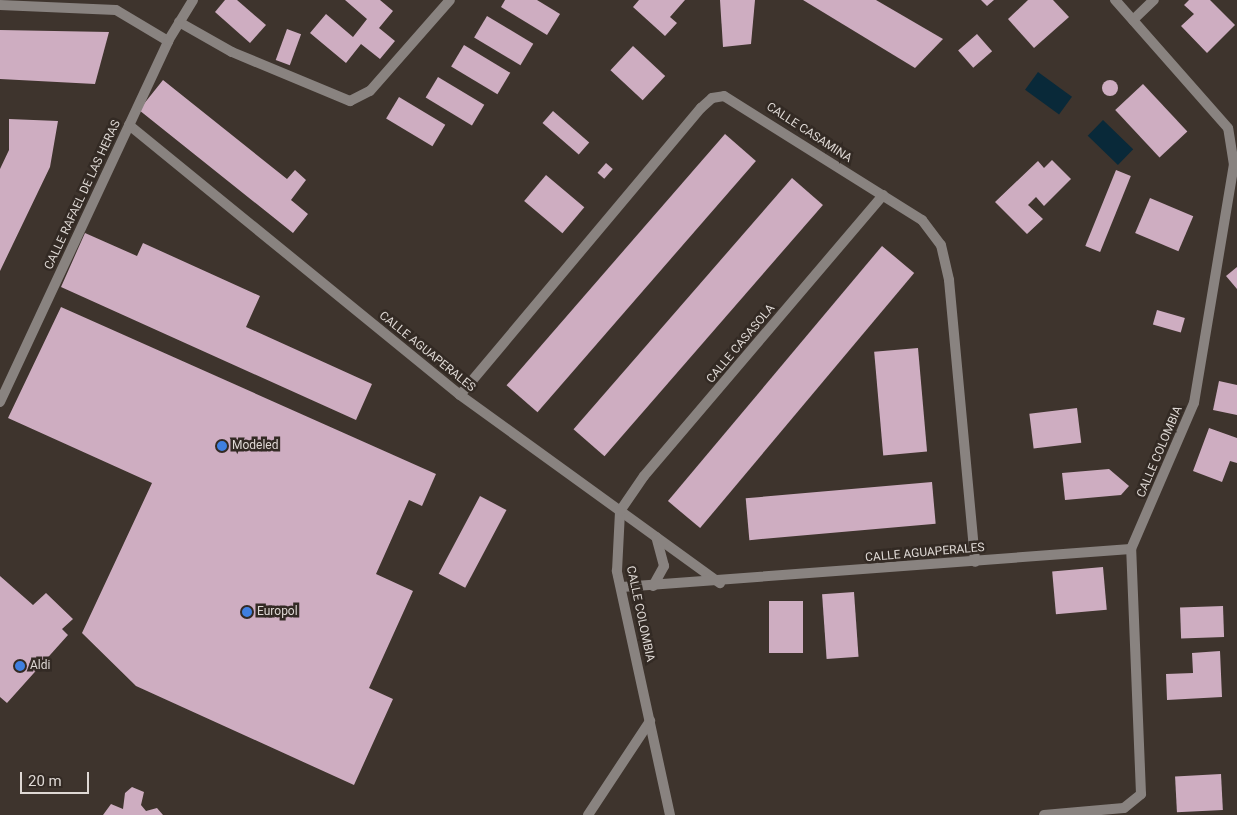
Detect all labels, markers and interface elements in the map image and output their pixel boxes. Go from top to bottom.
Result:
street label: CALLE CASAMINA [763,100,855,166]
street label: CALLE RAFAEL DE LAS HERAS [42,118,124,272]
street label: CALLE CASASOLA [704,302,778,386]
street label: CALLE AGUAPERALES [376,309,478,395]
street label: CALLE COLOMBIA [1134,404,1186,500]
place label: Modeled [232,439,278,453]
marker: Modeled [216,440,228,452]
street label: CALLE AGUAPERALES [865,541,985,565]
street label: CALLE COLOMBIA [623,565,657,663]
place label: Europol [257,605,298,619]
marker: Europol [241,606,253,618]
place label: Aldi [30,659,50,673]
marker: Aldi [14,660,26,672]
scale bar [22,762,91,794]
text: 20 m [28,772,62,790]

